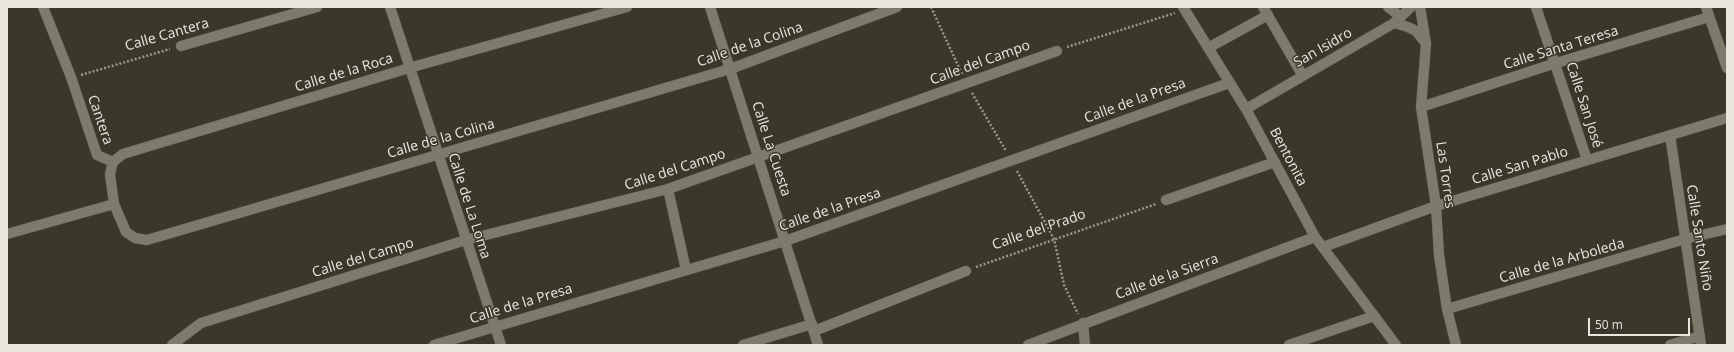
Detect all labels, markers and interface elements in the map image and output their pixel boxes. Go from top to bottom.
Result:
street label: Calle Cantera [123,15,211,55]
street label: Calle de la Colina [695,19,805,71]
street label: Calle Santa Teresa [1502,23,1620,73]
street label: San Isidro [1291,25,1355,71]
street label: Calle del Campo [928,37,1032,89]
street label: Calle de la Roca [293,50,395,96]
street label: Calle San José [1562,60,1606,150]
street label: Calle de la Presa [1082,75,1188,127]
street label: Cantera [84,93,116,147]
street label: Calle La Cuesta [748,100,794,198]
street label: Calle de la Colina [385,116,497,162]
street label: Bentonita [1266,125,1310,189]
street label: Las Torres [1432,140,1458,210]
street label: Calle San Pablo [1470,143,1570,189]
street label: Calle del Campo [622,146,728,194]
street label: Calle de La Loma [444,151,494,261]
street label: Calle Santo Niño [1682,184,1716,292]
street label: Calle de la Presa [777,185,883,235]
street label: Calle del Prado [990,206,1088,254]
street label: Calle del Campo [310,235,416,281]
street label: Calle de la Arboleda [1497,235,1627,287]
street label: Calle de la Sierra [1113,251,1221,303]
street label: Calle de la Presa [468,280,574,328]
scale bar [1590,310,1692,336]
text: 50 m [1595,316,1623,333]

